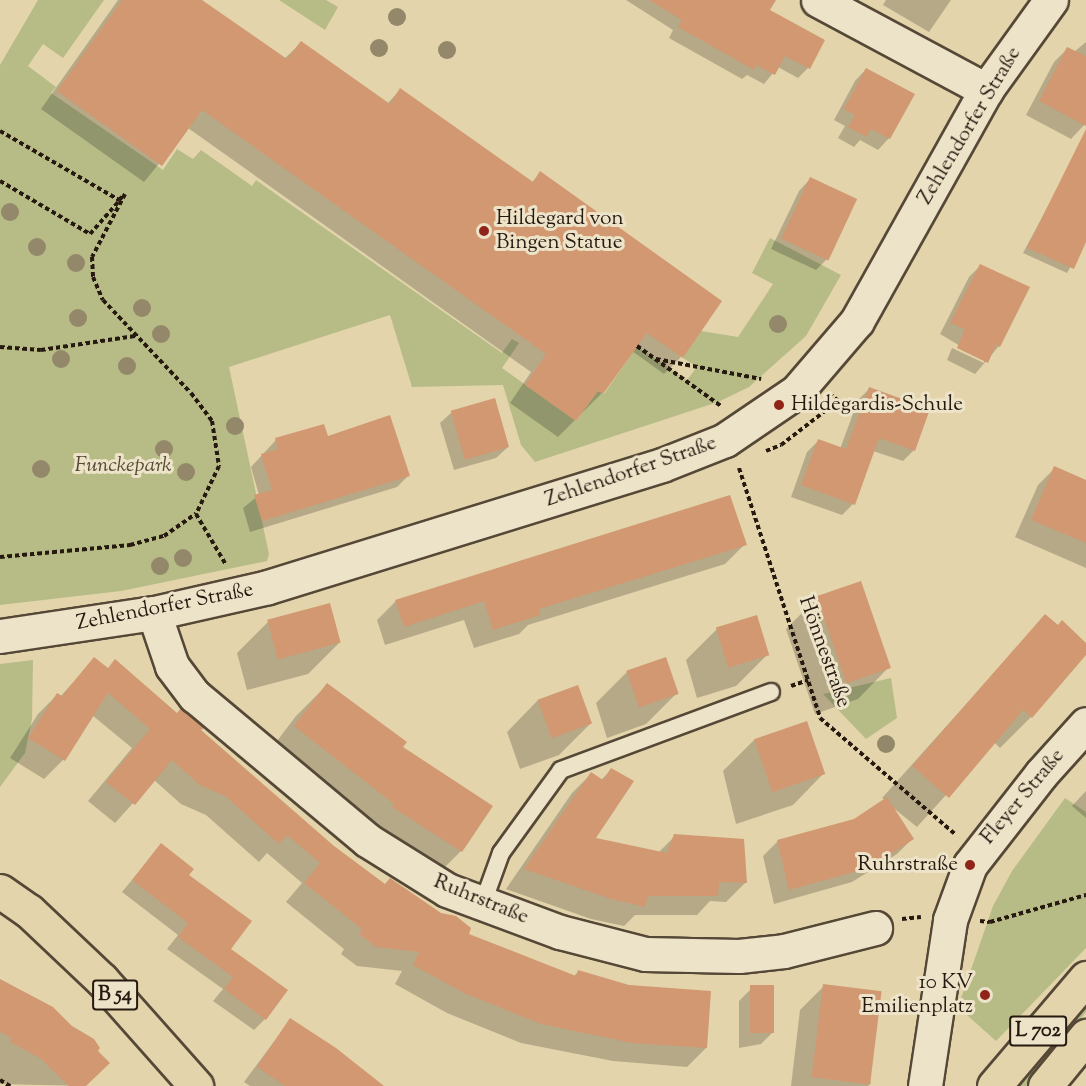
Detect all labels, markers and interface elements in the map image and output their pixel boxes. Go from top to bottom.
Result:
street label: Zehlendorfer Straße [913,43,1027,209]
place label: Hildegard von Bingen Statue [496,206,624,256]
marker: Hildegard von Bingen Statue [477,224,491,238]
place label: Hildegardis-Schule [791,392,963,418]
marker: Hildegardis-Schule [772,398,786,412]
street label: Zehlendorfer Straße [542,431,720,513]
park label: Funckepark [74,453,172,479]
street label: Zehlendorfer Straße [74,578,256,636]
street label: Hönnestraße [792,593,856,711]
street label: Fleyer Straße [976,744,1070,850]
place label: Ruhrstraße [858,852,958,878]
marker: Ruhrstraße [963,858,977,872]
street label: Ruhrstraße [430,870,532,930]
place label: 10 KV Emilienplatz [861,970,973,1020]
road number: B 54 [91,978,139,1012]
marker: 10 KV Emilienplatz [978,988,992,1002]
road number: L 702 [1008,1014,1068,1048]

